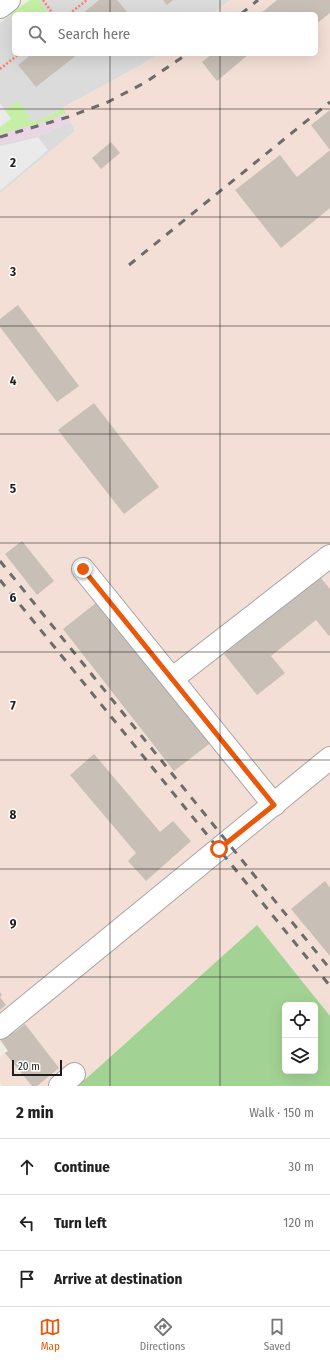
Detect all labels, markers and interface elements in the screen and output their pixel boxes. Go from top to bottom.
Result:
search box [12,12,318,56]
icon: search [26,23,48,45]
text: Search here [58,25,130,43]
text: 2 [9,155,16,170]
text: 3 [9,264,16,279]
text: 4 [10,373,17,388]
text: 5 [10,481,16,496]
route end [74,560,92,578]
text: 6 [10,590,17,605]
text: 7 [10,698,16,713]
text: 8 [10,807,17,822]
route start [210,840,228,858]
text: 9 [10,916,17,931]
map controls [282,1002,318,1074]
button: locate [282,1002,318,1038]
button: layers [282,1038,318,1074]
scale bar [12,1058,62,1077]
text: 20 m [18,1060,40,1073]
text: 2 min [16,1102,54,1123]
text: Walk · 150 m [249,1105,314,1120]
icon: ahead [16,1156,38,1178]
text: Continue [54,1158,110,1176]
text: 30 m [288,1159,314,1174]
icon: left [16,1212,38,1234]
text: Turn left [54,1214,107,1232]
text: 120 m [283,1215,314,1230]
icon: arrive [16,1268,38,1290]
text: Arrive at destination [54,1270,182,1288]
tab: Map [39,1316,61,1353]
tab: Directions [140,1316,185,1353]
tab: Saved [264,1316,291,1353]

